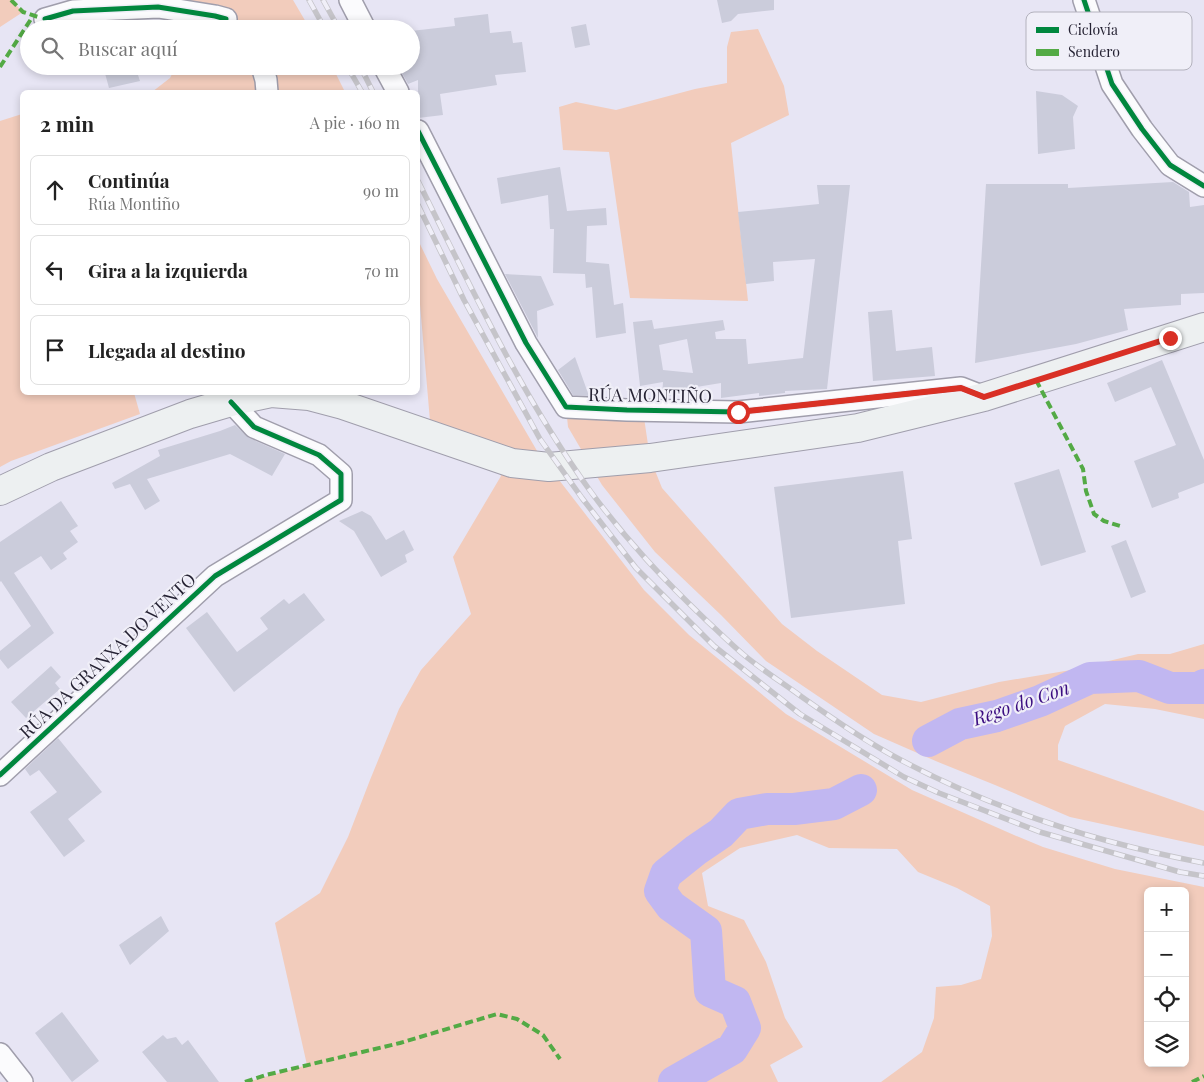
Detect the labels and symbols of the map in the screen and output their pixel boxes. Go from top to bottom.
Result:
legend [1026,12,1192,70]
text: Ciclovía [1068,20,1118,39]
text: Sendero [1068,42,1120,61]
route end [1159,327,1182,350]
street label: RÚA MONTIÑO [588,382,712,408]
route start [727,401,750,424]
street label: RÚA DA GRANXA DO VENTO [14,567,201,743]
water label: Rego do Con [968,673,1073,731]

